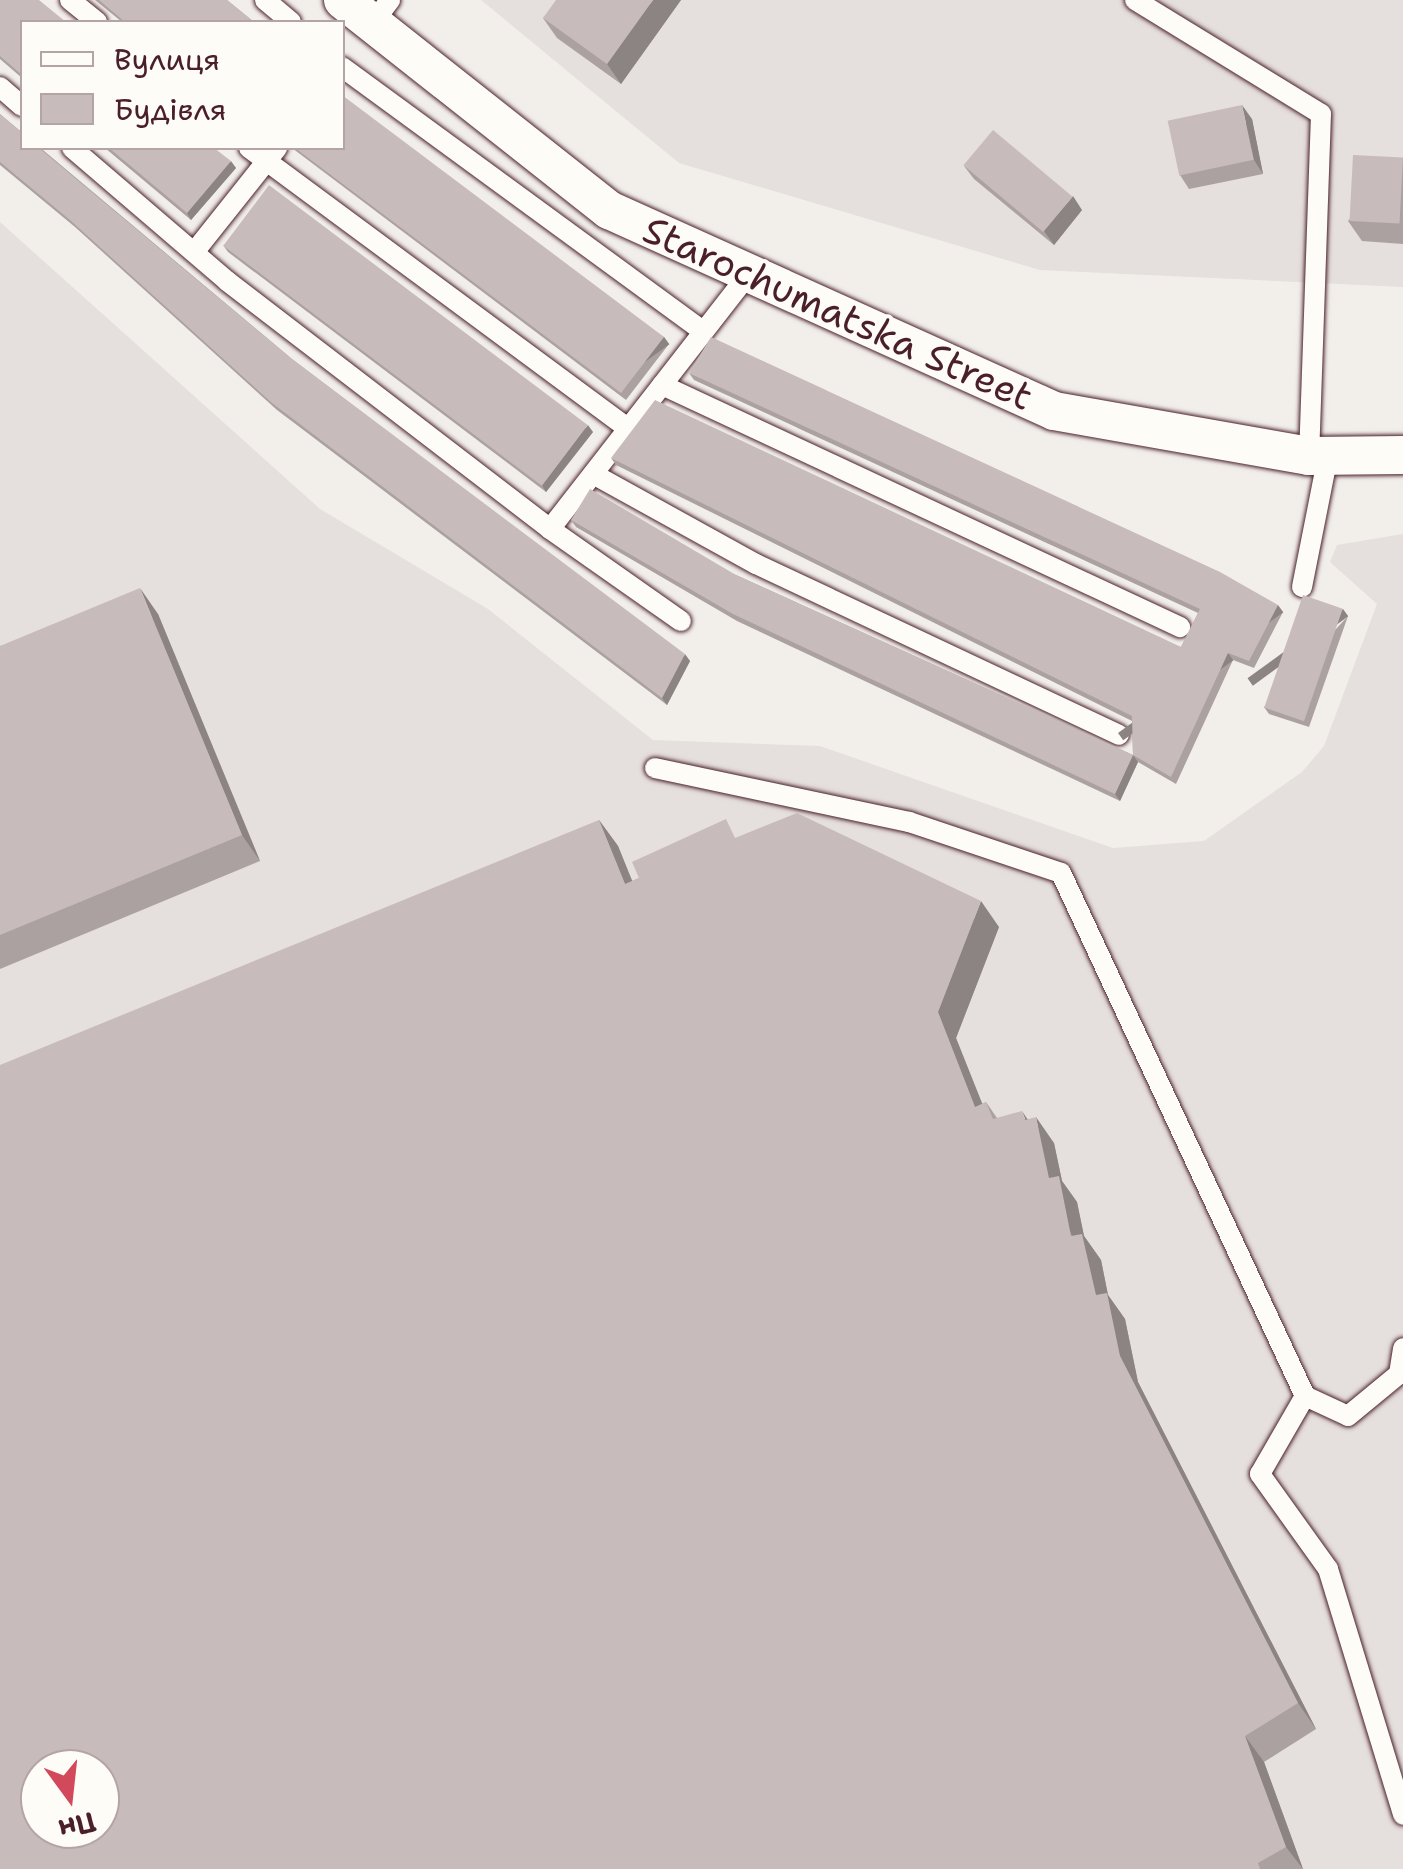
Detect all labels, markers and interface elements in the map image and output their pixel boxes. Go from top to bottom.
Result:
legend [20,20,345,150]
text: Вулиця [114,39,220,80]
text: Будівля [114,89,227,130]
street label: Starochumatska Street [636,206,1040,420]
north arrow [20,1749,120,1849]
text: Пн [54,1803,100,1849]

